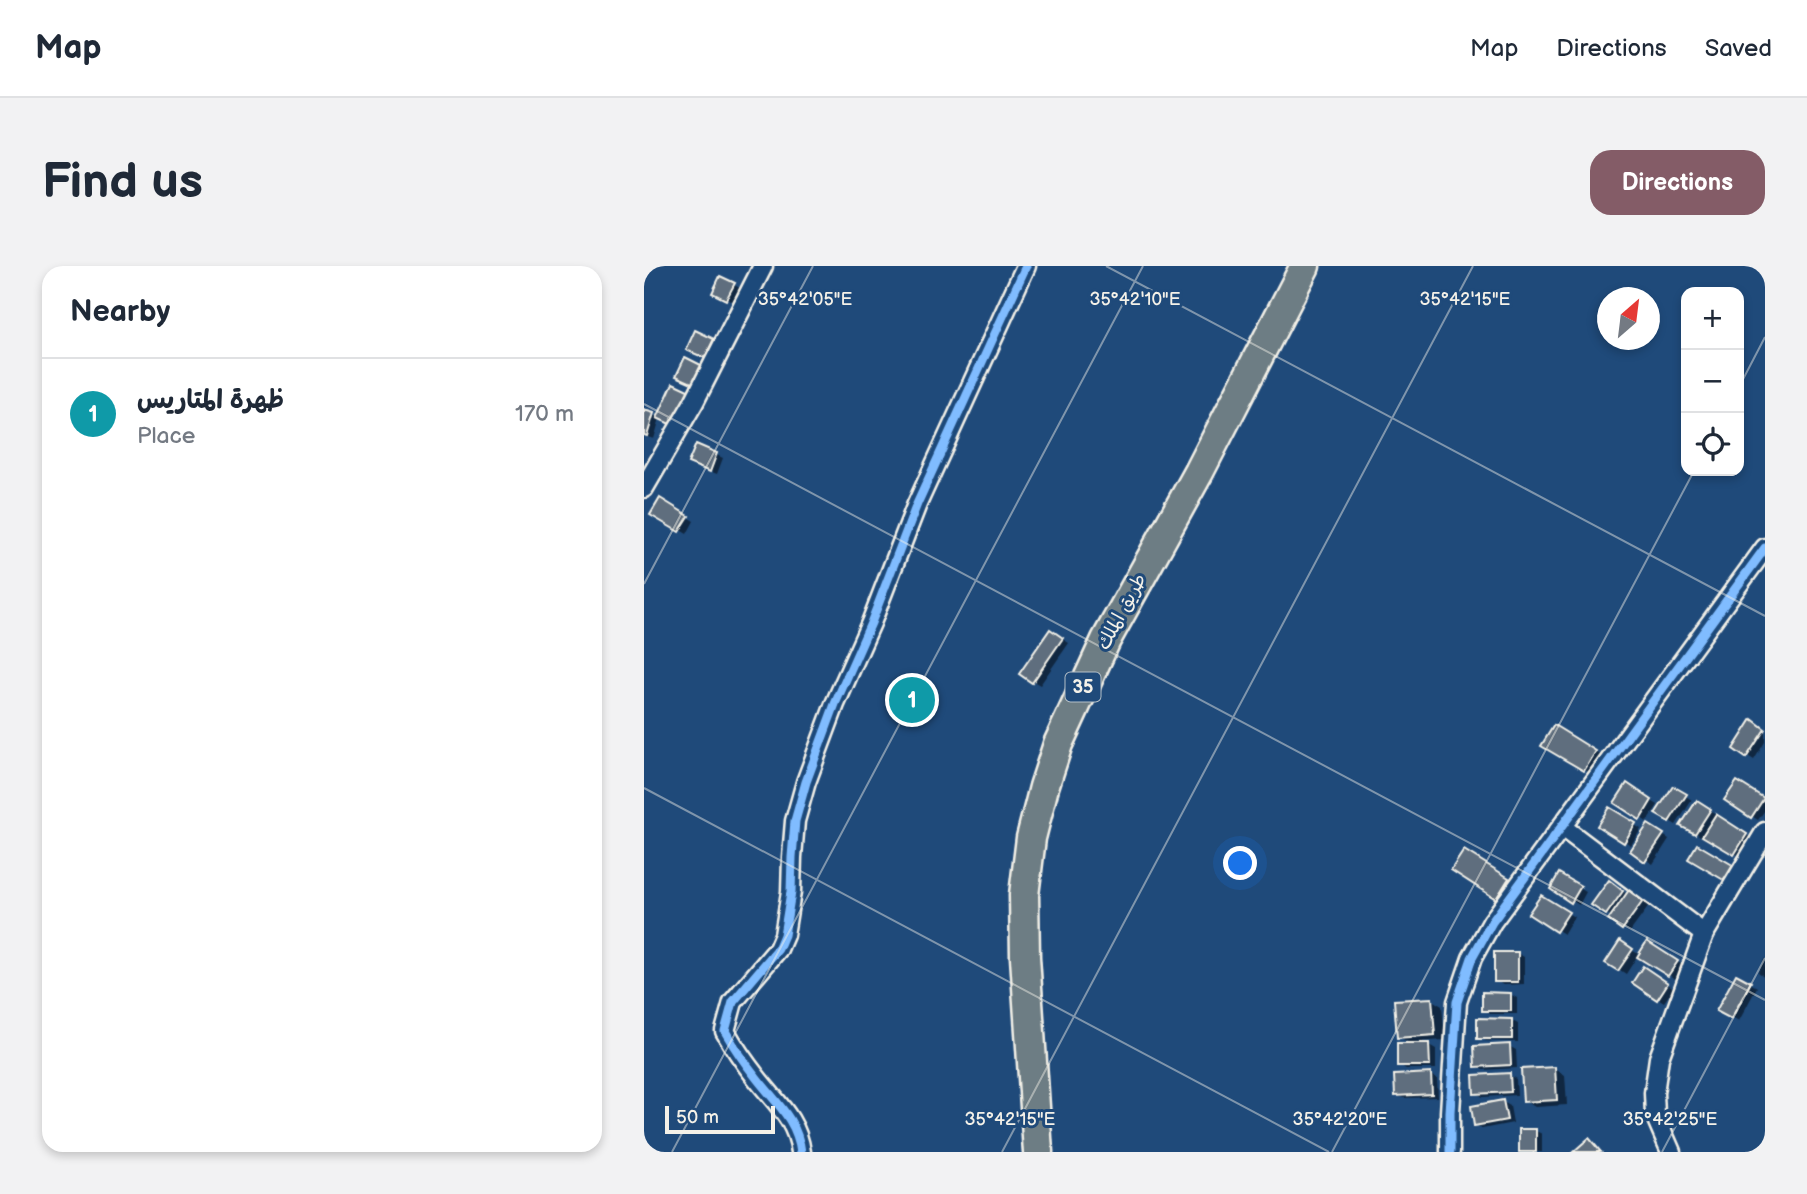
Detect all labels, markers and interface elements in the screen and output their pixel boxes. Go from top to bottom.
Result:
text: Map [35,28,101,68]
text: Map [1470,34,1518,63]
text: Directions [1556,34,1667,63]
text: Saved [1705,34,1772,63]
button: Directions [1590,150,1765,215]
text: Find us [42,153,203,212]
north arrow [1597,287,1660,350]
map controls [1681,287,1744,476]
button: + [1681,287,1744,350]
text: 35°42'05"E [758,289,852,310]
text: 35°42'10"E [1089,289,1181,310]
text: 35°42'15"E [1420,289,1511,310]
text: Nearby [70,294,170,330]
button: − [1681,350,1744,413]
text: ظهرة المتاريس [137,385,284,416]
text: 1 [88,400,98,428]
text: 170 m [515,400,574,428]
button: locate [1681,413,1744,476]
text: Place [137,422,195,450]
street label: طريق الملك [1092,570,1152,654]
road number: 35 [1066,673,1101,702]
pin: 1 [889,674,935,726]
your location [1223,846,1257,880]
scale bar [665,1103,775,1135]
text: 50 m [676,1106,719,1129]
text: 35°42'15"E [965,1109,1056,1130]
text: 35°42'20"E [1293,1109,1388,1130]
text: 35°42'25"E [1623,1109,1717,1130]

